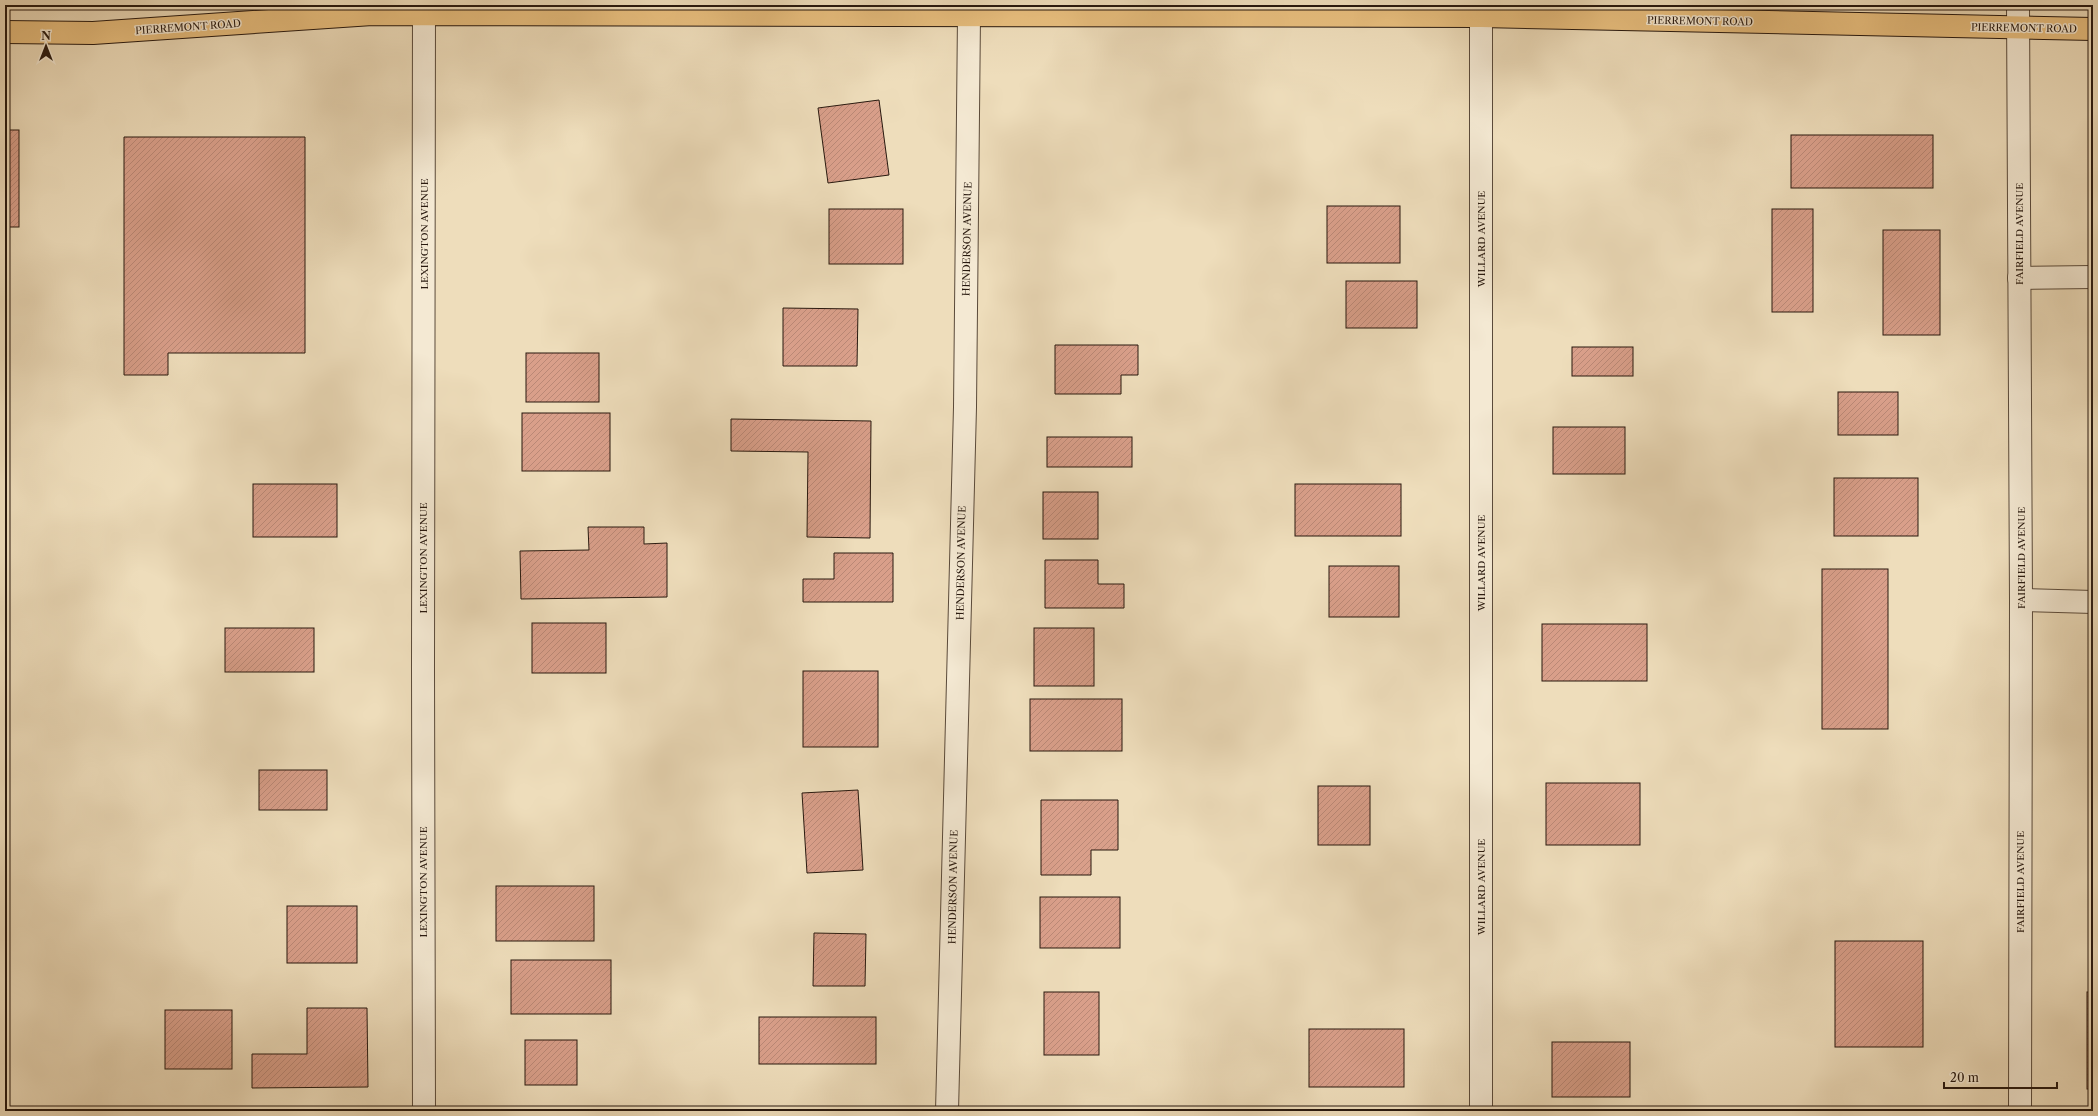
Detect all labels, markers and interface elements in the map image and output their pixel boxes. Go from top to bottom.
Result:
street label: PIERREMONT ROAD [1647,14,1753,28]
street label: PIERREMONT ROAD [135,17,241,37]
street label: PIERREMONT ROAD [1971,21,2077,35]
north arrow [26,26,66,66]
text: N [41,29,51,43]
street label: LEXINGTON AVENUE [418,178,431,290]
street label: HENDERSON AVENUE [960,182,974,296]
street label: FAIRFIELD AVENUE [2013,183,2026,285]
street label: WILLARD AVENUE [1475,191,1488,288]
street label: LEXINGTON AVENUE [417,502,430,614]
street label: HENDERSON AVENUE [954,506,968,620]
street label: FAIRFIELD AVENUE [2015,507,2028,609]
street label: WILLARD AVENUE [1475,515,1488,612]
street label: LEXINGTON AVENUE [417,826,430,938]
street label: HENDERSON AVENUE [946,830,960,944]
street label: FAIRFIELD AVENUE [2014,831,2027,933]
street label: WILLARD AVENUE [1475,839,1488,936]
scale bar [1944,1064,2057,1090]
text: 20 m [1950,1070,1979,1085]

